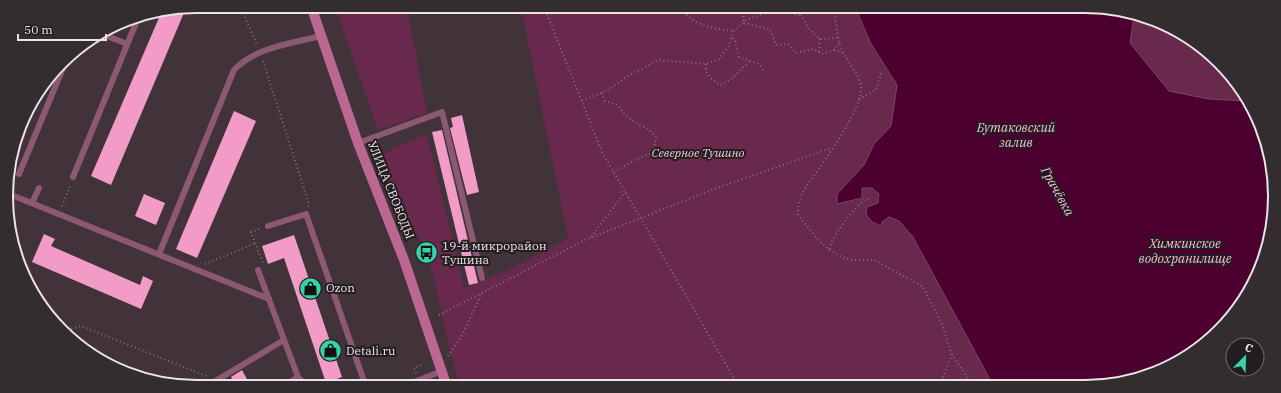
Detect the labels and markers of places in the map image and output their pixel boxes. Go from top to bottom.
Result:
place label: 19-й микрорайон Тушина [442,238,547,267]
bus stop icon: 19-й микрорайон Тушина [413,240,439,266]
shop icon: Ozon [297,275,323,301]
place label: Ozon [326,280,355,295]
shop icon: Detali.ru [318,338,344,364]
place label: Detali.ru [346,343,396,358]

